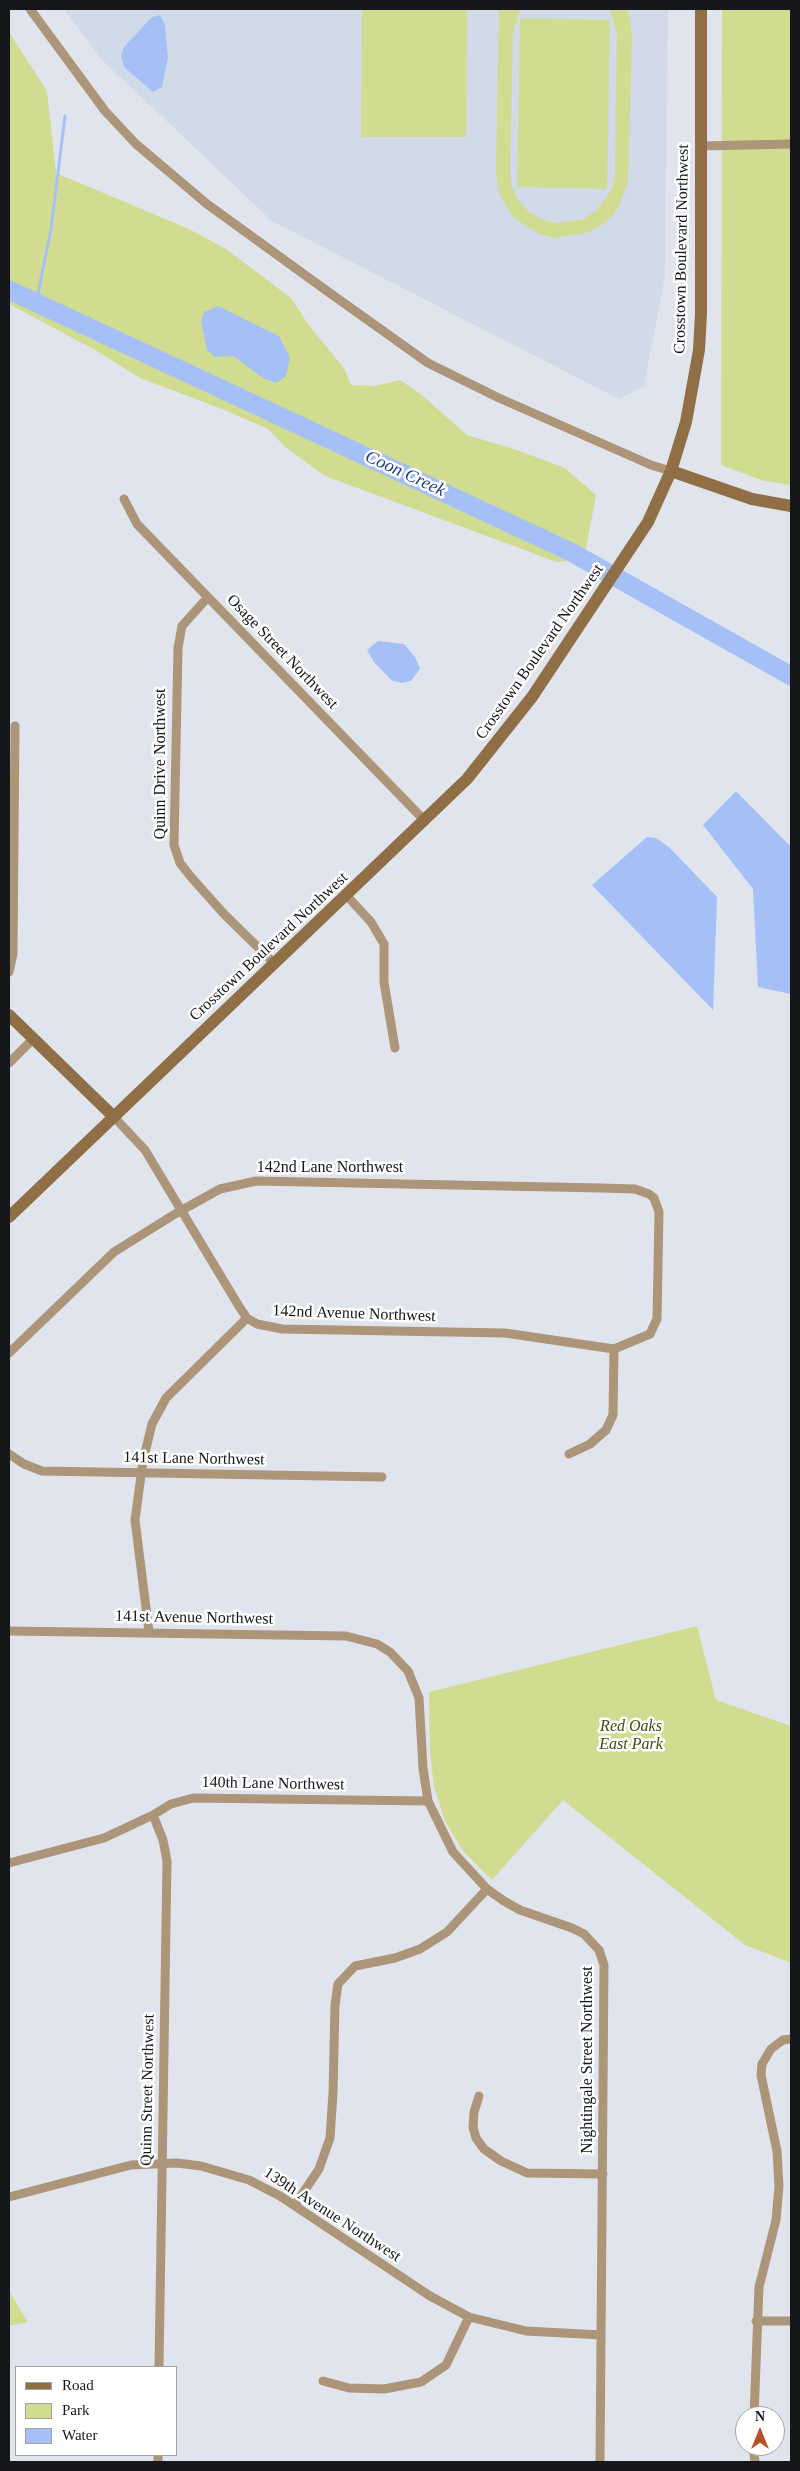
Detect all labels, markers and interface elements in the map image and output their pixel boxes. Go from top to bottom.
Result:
street label: Crosstown Boulevard Northwest [671,144,693,354]
water label: Coon Creek [362,446,448,502]
street label: Crosstown Boulevard Northwest [472,561,608,743]
street label: Osage Street Northwest [222,591,342,713]
street label: Quinn Drive Northwest [151,688,171,840]
street label: Crosstown Boulevard Northwest [186,868,352,1026]
street label: 142nd Lane Northwest [257,1158,403,1178]
street label: 142nd Avenue Northwest [272,1302,436,1326]
street label: 141st Lane Northwest [123,1448,265,1470]
street label: 141st Avenue Northwest [115,1607,273,1629]
park label: Red Oaks East Park [599,1717,663,1755]
street label: 140th Lane Northwest [201,1773,345,1795]
street label: Nightingale Street Northwest [578,1966,598,2154]
street label: Quinn Street Northwest [137,2014,159,2166]
street label: 139th Avenue Northwest [260,2163,404,2267]
legend [15,2366,178,2456]
text: Road [62,2377,94,2393]
text: Park [62,2402,90,2418]
north arrow [735,2406,785,2456]
text: N [755,2409,765,2424]
text: Water [62,2427,97,2443]

